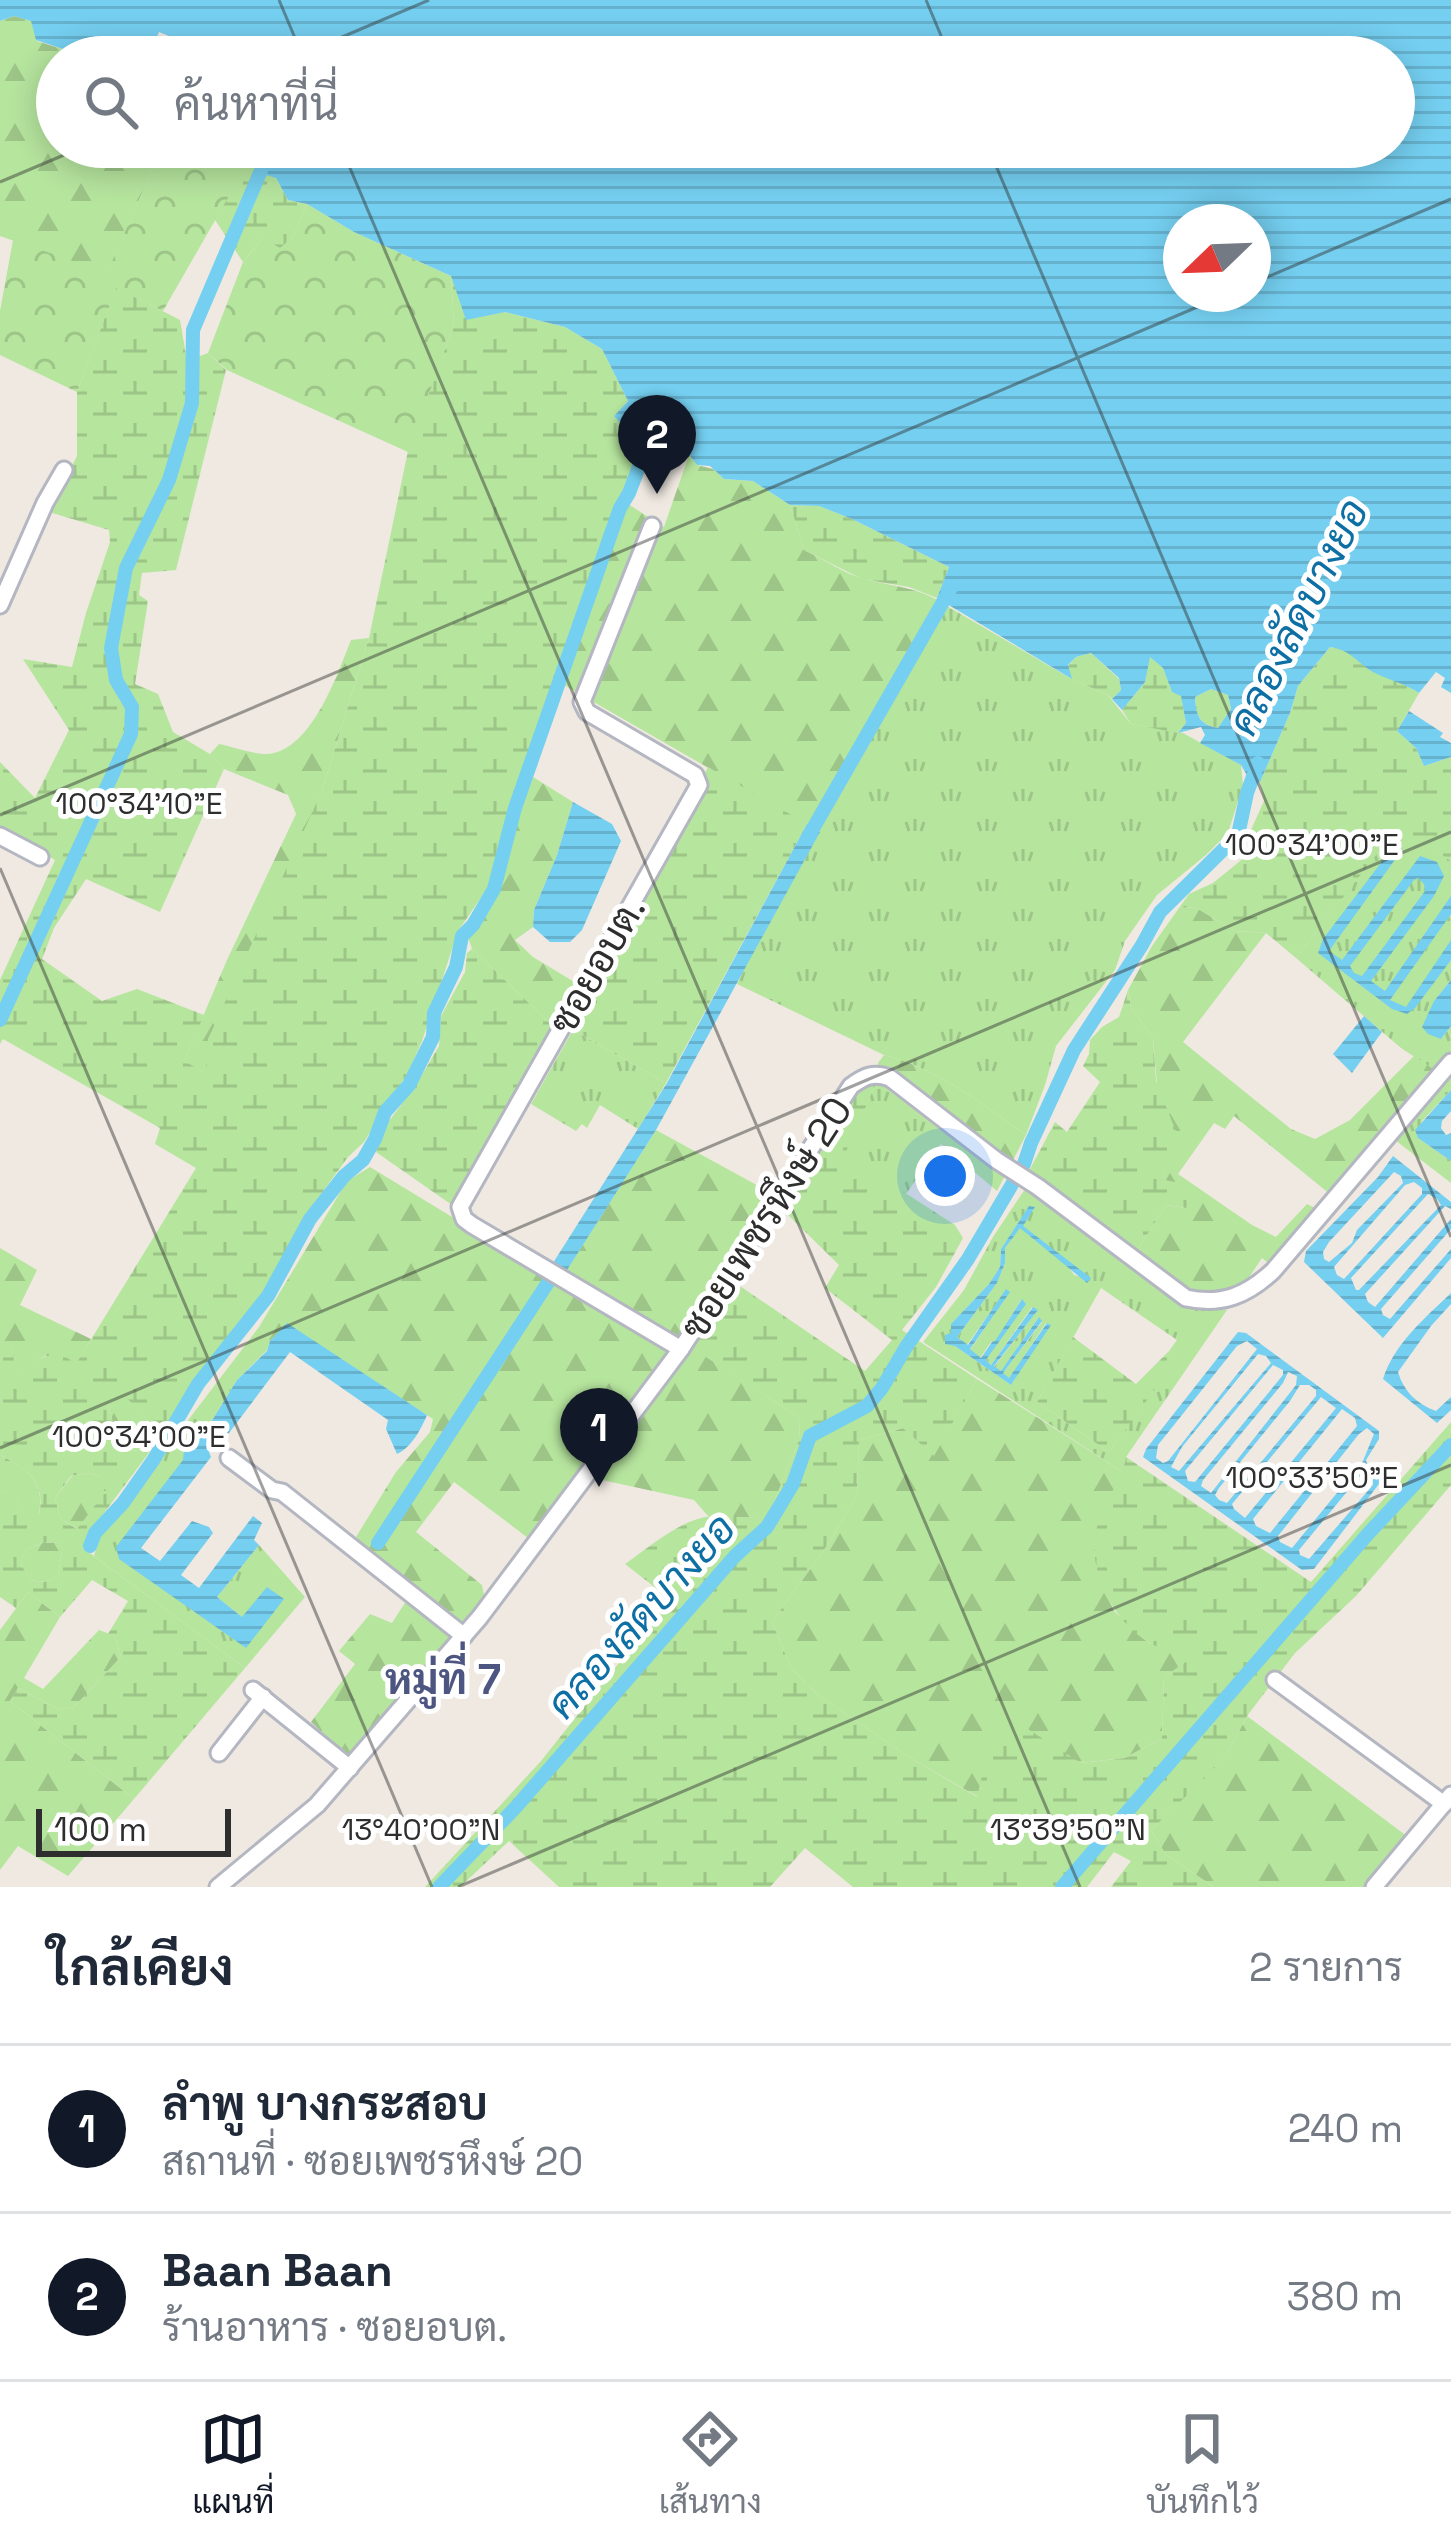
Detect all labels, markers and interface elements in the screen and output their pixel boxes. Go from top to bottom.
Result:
search box [36,36,1415,168]
icon: search [78,69,144,135]
text: ค้นหาที่นี่ [174,76,338,133]
north arrow [1163,204,1271,312]
pin: 2 [618,395,696,494]
water label: คลองลัดบางยอ [1216,490,1380,744]
text: 100°34'10"E [55,784,223,823]
text: 100°34'00"E [1225,825,1399,864]
street label: ซอยอบต. [538,887,656,1043]
street label: ซอยเพชรหึงษ์ 20 [669,1088,863,1348]
your location [915,1146,975,1206]
pin: 1 [560,1388,638,1487]
text: 100°34'00"E [52,1417,226,1456]
text: 100°33'50"E [1225,1458,1399,1497]
water label: คลองลัดบางยอ [535,1502,747,1730]
district label: หมู่ที่ 7 [385,1641,501,1709]
scale bar [36,1803,231,1856]
text: 100 m [54,1809,147,1851]
text: 13°40'00"N [342,1810,500,1849]
text: 13°39'50"N [990,1810,1146,1849]
text: ใกล้เคียง [48,1935,234,2000]
text: 2 รายการ [1249,1943,1403,1992]
text: ลำพู บางกระสอบ [162,2076,488,2133]
text: 1 [78,2104,96,2153]
text: 240 m [1288,2104,1403,2153]
text: สถานที่ · ซอยเพชรหึงษ์ 20 [162,2137,583,2186]
text: Baan Baan [162,2242,393,2299]
text: 2 [75,2272,99,2321]
text: 380 m [1287,2272,1403,2321]
text: ร้านอาหาร · ซอยอบต. [162,2303,507,2352]
tab: แผนที่ [192,2406,274,2523]
tab: เส้นทาง [659,2406,762,2523]
tab: บันทึกไว้ [1146,2406,1259,2523]

